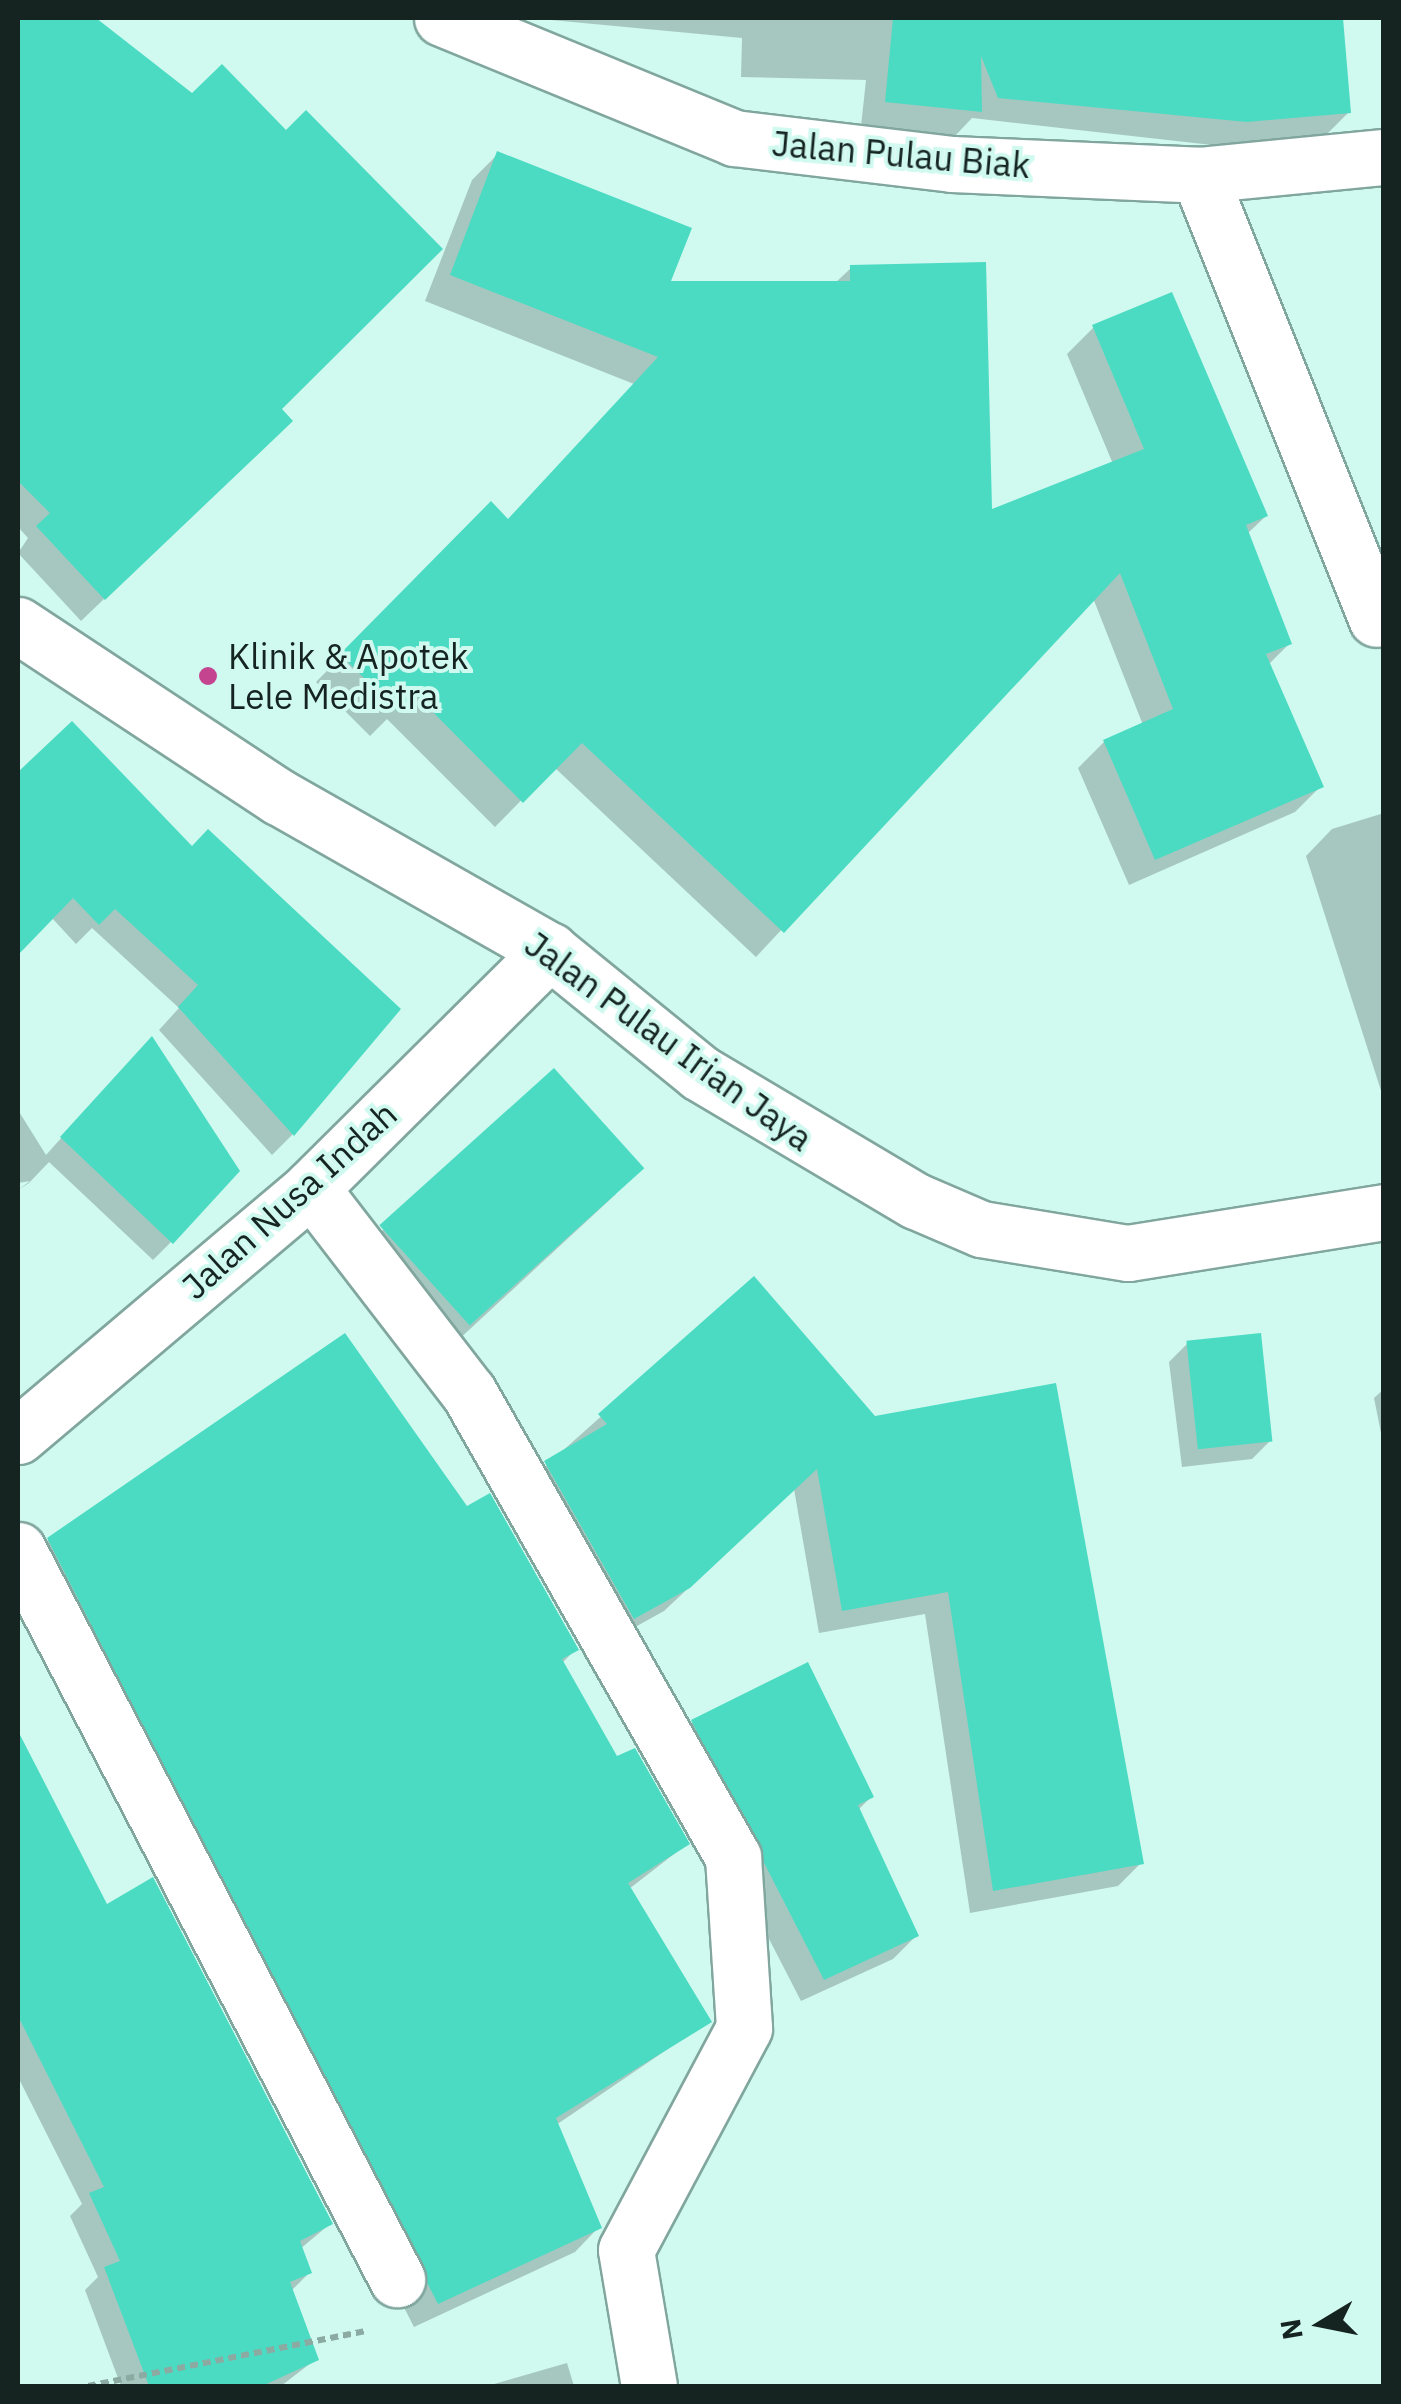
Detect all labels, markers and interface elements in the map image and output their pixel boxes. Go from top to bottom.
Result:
street label: Jalan Pulau Biak [770,122,1032,186]
place label: Klinik & Apotek Lele Medistra [228,635,468,717]
marker: Klinik & Apotek Lele Medistra [197,665,219,687]
street label: Jalan Pulau Irian Jaya [517,923,821,1159]
street label: Jalan Nusa Indah [173,1093,405,1307]
north arrow [1271,2274,1371,2374]
text: N [1271,2316,1311,2342]

